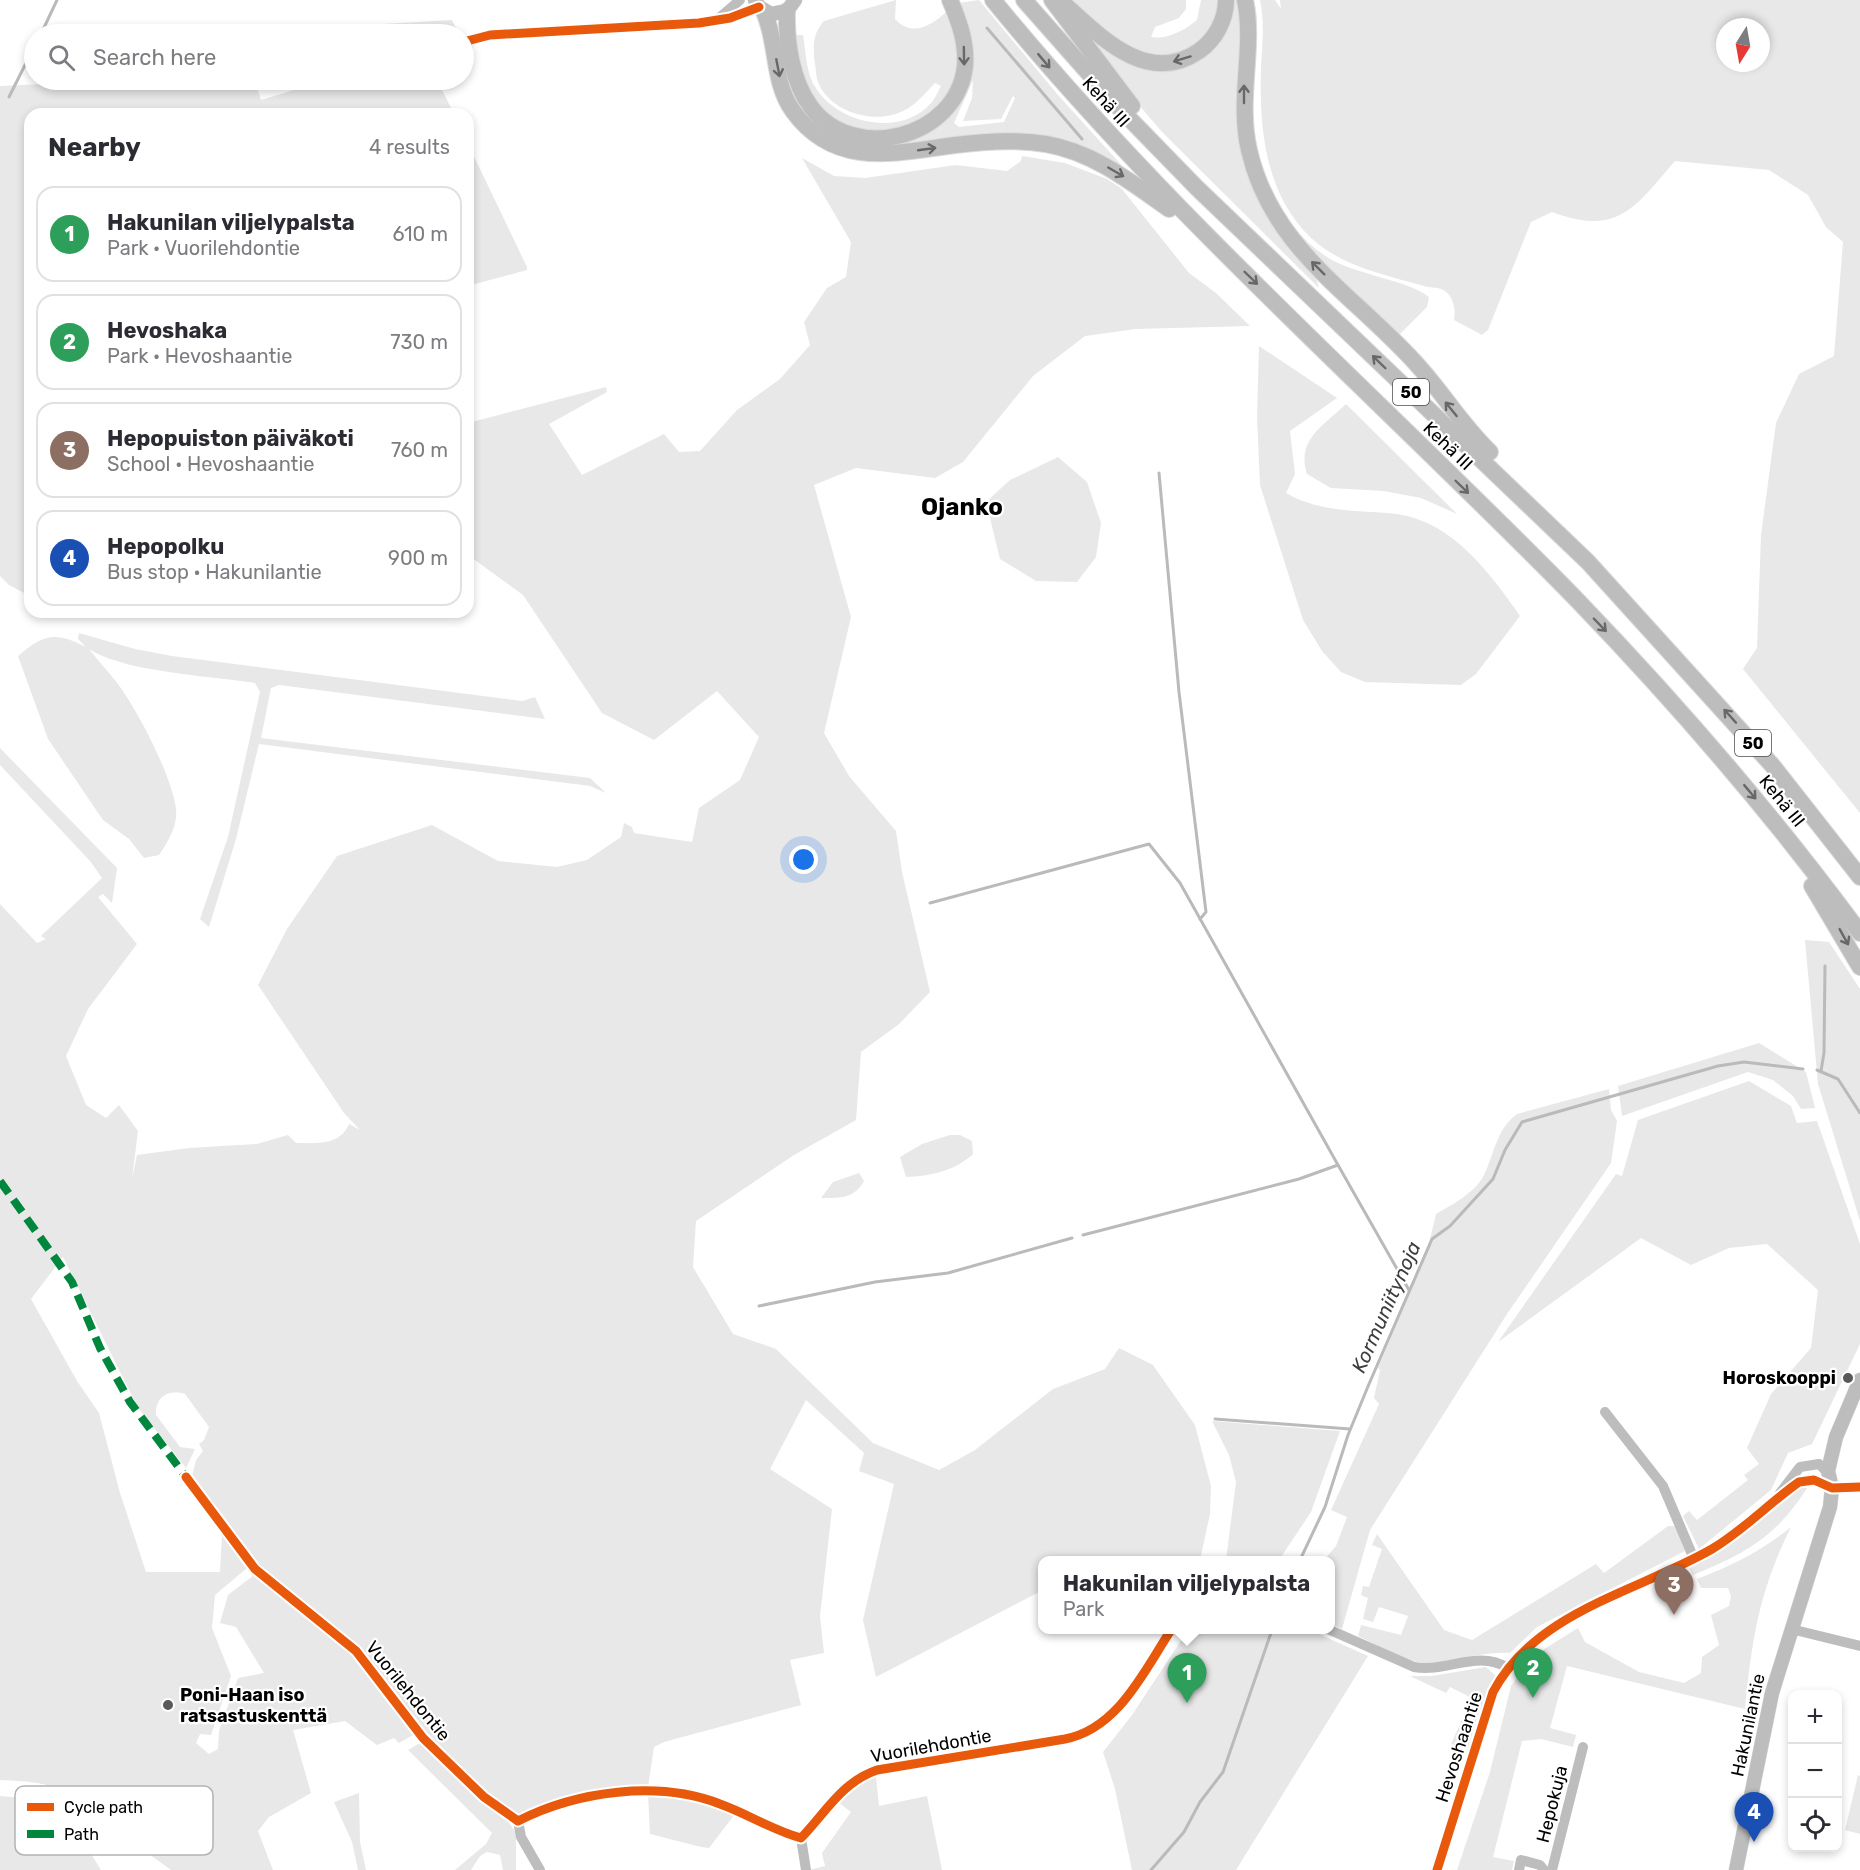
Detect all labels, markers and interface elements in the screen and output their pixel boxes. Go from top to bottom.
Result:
north arrow [1716,18,1770,72]
search box [24,24,474,90]
icon: search [45,41,78,74]
text: Search here [93,44,216,71]
one-way arrow [959,46,970,66]
one-way arrow [1037,53,1051,68]
one-way arrow [1173,54,1192,65]
one-way arrow [773,58,784,78]
street label: Kehä III [1078,72,1134,132]
one-way arrow [1238,85,1250,105]
text: Nearby [48,132,141,163]
text: 4 results [369,135,450,159]
one-way arrow [917,143,937,154]
one-way arrow [1107,166,1124,178]
text: Hakunilan viljelypalsta [107,209,355,236]
text: 1 [65,222,74,246]
text: 610 m [392,222,448,246]
text: Park · Vuorilehdontie [107,236,300,260]
one-way arrow [1311,260,1325,275]
one-way arrow [1243,271,1258,286]
text: Hevoshaka [107,317,227,344]
text: 2 [63,330,76,354]
text: 730 m [390,330,448,354]
text: Park · Hevoshaantie [107,344,292,368]
one-way arrow [1372,354,1387,369]
road number: 50 [1393,379,1429,405]
one-way arrow [1445,402,1458,418]
street label: Kehä III [1419,417,1477,475]
text: Hepopuiston päiväkoti [107,425,354,452]
text: 3 [63,438,76,462]
text: 760 m [391,438,448,462]
text: School · Hevoshaantie [107,452,315,476]
one-way arrow [1455,480,1470,494]
district label: Ojanko [921,493,1003,521]
text: Hepopolku [107,533,224,560]
text: 4 [63,546,76,570]
text: 900 m [388,546,448,570]
text: Bus stop · Hakunilantie [107,560,322,584]
one-way arrow [1593,617,1607,632]
one-way arrow [1723,709,1737,724]
road number: 50 [1735,730,1771,756]
street label: Kehä III [1754,771,1810,831]
one-way arrow [1743,784,1757,799]
your location [789,845,818,874]
one-way arrow [1838,928,1850,945]
water label: Kormuniitynoja [1346,1237,1426,1376]
place label: Horoskooppi [1723,1367,1836,1389]
marker: Horoskooppi [1841,1371,1855,1385]
popup [1038,1556,1335,1634]
pin: 3 [1654,1566,1694,1615]
text: Hakunilan viljelypalsta [1063,1570,1310,1597]
text: Park [1063,1597,1104,1621]
street label: Vuorilehdontie [361,1637,455,1745]
pin: 2 [1514,1648,1552,1698]
pin: 1 [1168,1654,1206,1703]
street label: Hakunilantie [1726,1671,1770,1779]
place label: Poni-Haan iso ratsastuskenttä [180,1684,327,1727]
street label: Hevoshaantie [1431,1689,1487,1805]
map controls [1788,1690,1842,1852]
button: + [1788,1690,1842,1744]
marker: Poni-Haan iso ratsastuskenttä [161,1698,175,1712]
street label: Vuorilehdontie [869,1725,993,1767]
button: − [1788,1744,1842,1798]
street label: Hepokuja [1532,1763,1572,1845]
legend [15,1786,213,1855]
pin: 4 [1734,1792,1774,1842]
text: Cycle path [64,1798,143,1817]
button: locate [1788,1798,1842,1852]
text: Path [64,1825,99,1844]

